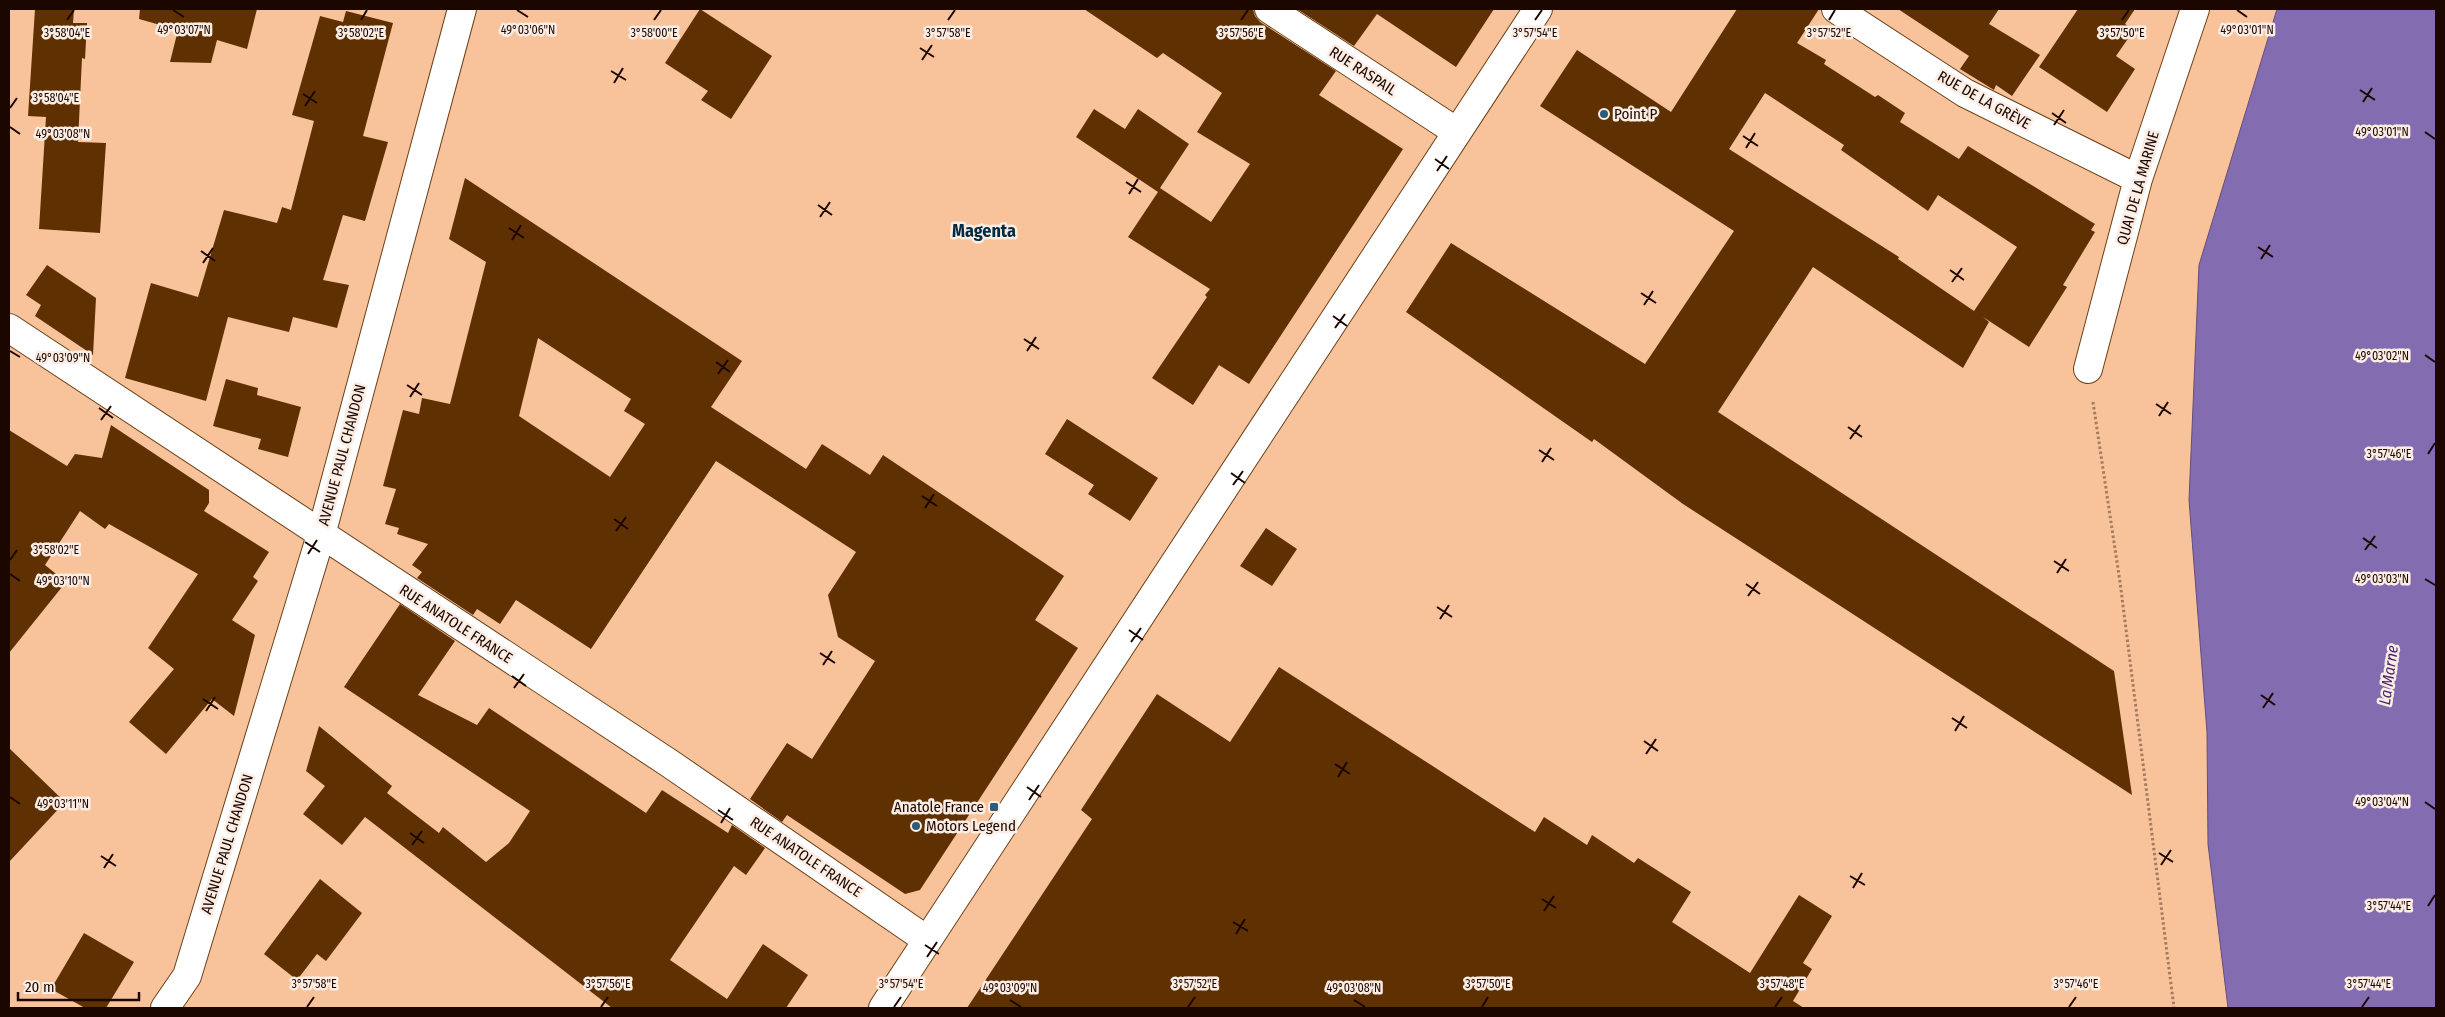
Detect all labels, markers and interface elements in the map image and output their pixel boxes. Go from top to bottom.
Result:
text: 49°03'07"N [157,23,211,37]
text: 49°03'06"N [501,23,555,37]
text: 49°03'01"N [2220,23,2274,37]
text: 3°58'04"E [44,26,91,40]
text: 3°58'02"E [338,26,384,40]
text: 3°58'00"E [630,26,678,40]
text: 3°57'58"E [925,26,971,40]
text: 3°57'56"E [1218,26,1264,40]
text: 3°57'54"E [1513,26,1558,40]
text: 3°57'52"E [1807,26,1852,40]
text: 3°57'50"E [2099,26,2145,40]
street label: RUE RASPAIL [1326,43,1400,100]
street label: RUE DE LA GRÈVE [1934,67,2034,133]
text: 3°58'04"E [33,91,80,105]
place label: Point P [1614,105,1657,123]
marker: Point P [1598,108,1610,120]
text: 49°03'01"N [2355,125,2409,139]
text: 49°03'08"N [36,127,90,141]
street label: QUAI DE LA MARINE [2113,129,2163,247]
district label: Magenta [952,220,1016,242]
text: 49°03'02"N [2355,349,2409,363]
text: 49°03'09"N [36,351,90,365]
street label: AVENUE PAUL CHANDON [314,382,370,528]
text: 3°57'46"E [2367,447,2412,461]
text: 3°58'02"E [33,543,79,557]
text: 49°03'03"N [2355,572,2409,586]
text: 49°03'10"N [36,574,90,588]
street label: RUE ANATOLE FRANCE [396,581,516,667]
water label: La Marne [2375,644,2402,706]
street label: AVENUE PAUL CHANDON [197,772,257,916]
text: 49°03'04"N [2355,795,2409,809]
text: 49°03'11"N [37,797,89,811]
place label: Anatole France [894,798,984,816]
marker: Anatole France [988,801,1000,813]
street label: RUE ANATOLE FRANCE [747,813,865,901]
place label: Motors Legend [926,817,1016,835]
marker: Motors Legend [910,820,922,832]
text: 3°57'44"E [2367,899,2412,913]
scale bar [18,970,139,1002]
text: 3°57'58"E [291,977,337,991]
text: 3°57'56"E [585,977,631,991]
text: 3°57'54"E [879,977,924,991]
text: 3°57'52"E [1173,977,1218,991]
text: 3°57'50"E [1465,977,1511,991]
text: 3°57'48"E [1759,977,1805,991]
text: 3°57'46"E [2054,977,2099,991]
text: 3°57'44"E [2347,977,2392,991]
text: 20 m [25,978,55,996]
text: 49°03'09"N [983,981,1037,995]
text: 49°03'08"N [1327,981,1381,995]

